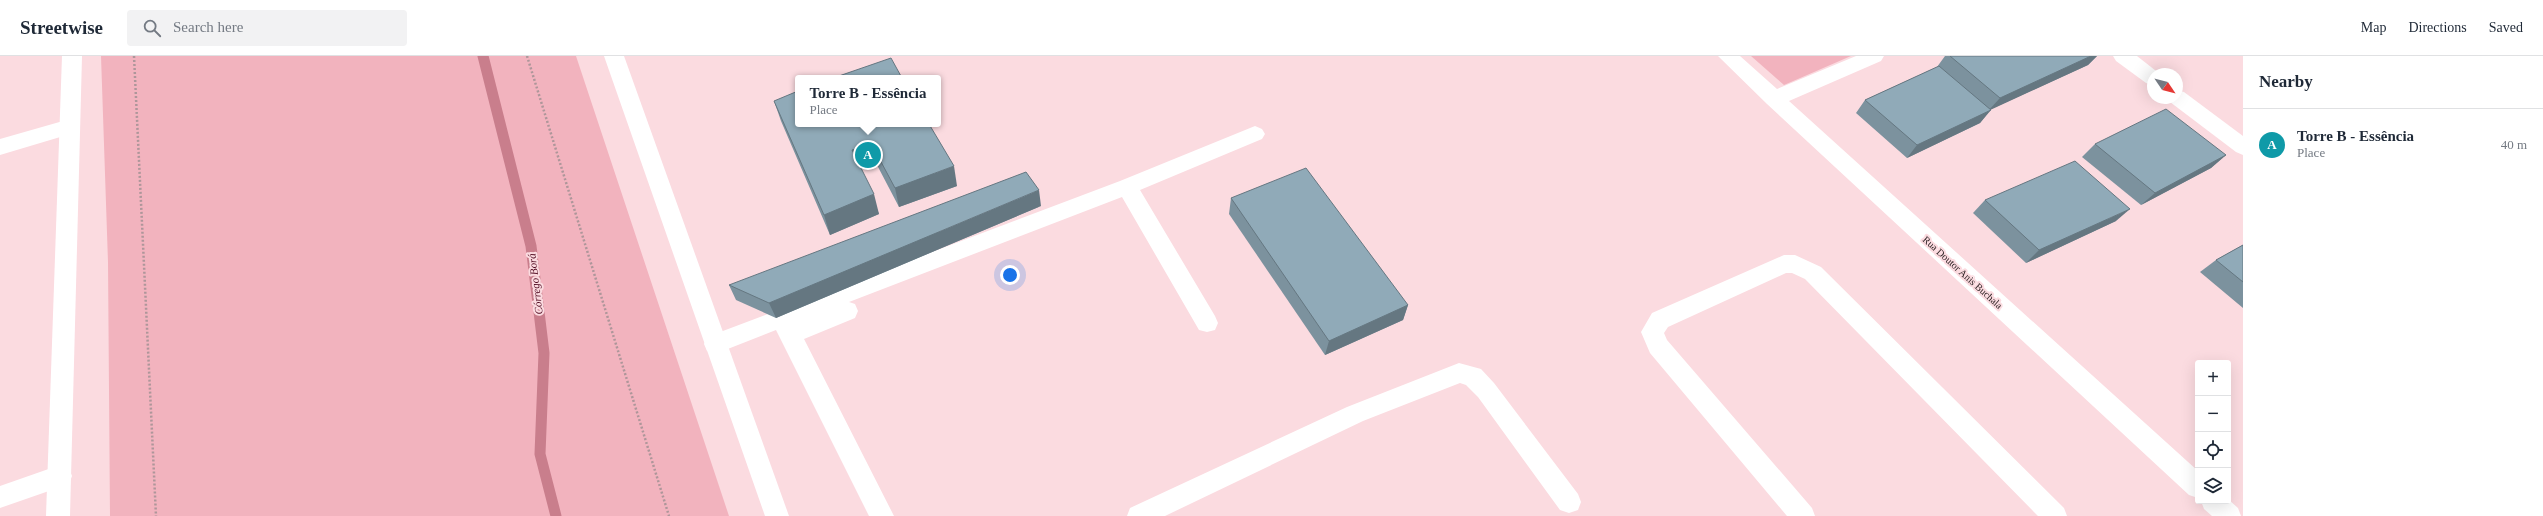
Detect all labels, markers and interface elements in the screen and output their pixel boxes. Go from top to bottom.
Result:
search box [127,10,407,46]
text: Streetwise [20,17,103,38]
icon: search [141,17,163,39]
text: Search here [173,19,243,35]
text: Map [2361,20,2386,35]
text: Directions [2408,20,2467,35]
text: Saved [2489,20,2523,35]
north arrow [2147,68,2183,104]
text: Nearby [2259,72,2313,91]
popup [795,75,941,127]
text: Torre B - Essência [809,85,927,101]
text: Place [809,102,838,117]
text: Torre B - Essência [2297,128,2414,144]
text: A [2267,137,2277,152]
text: 40 m [2501,137,2527,152]
pin: A [855,140,881,170]
text: Place [2297,145,2325,160]
street label: Rua Doutor Anis Buchala [1921,234,2005,311]
water label: Córrego Borá [525,252,545,315]
your location [1000,265,1020,285]
map controls [2195,360,2231,504]
button: + [2195,360,2231,396]
button: − [2195,396,2231,432]
button: locate [2195,432,2231,468]
button: layers [2195,468,2231,504]

